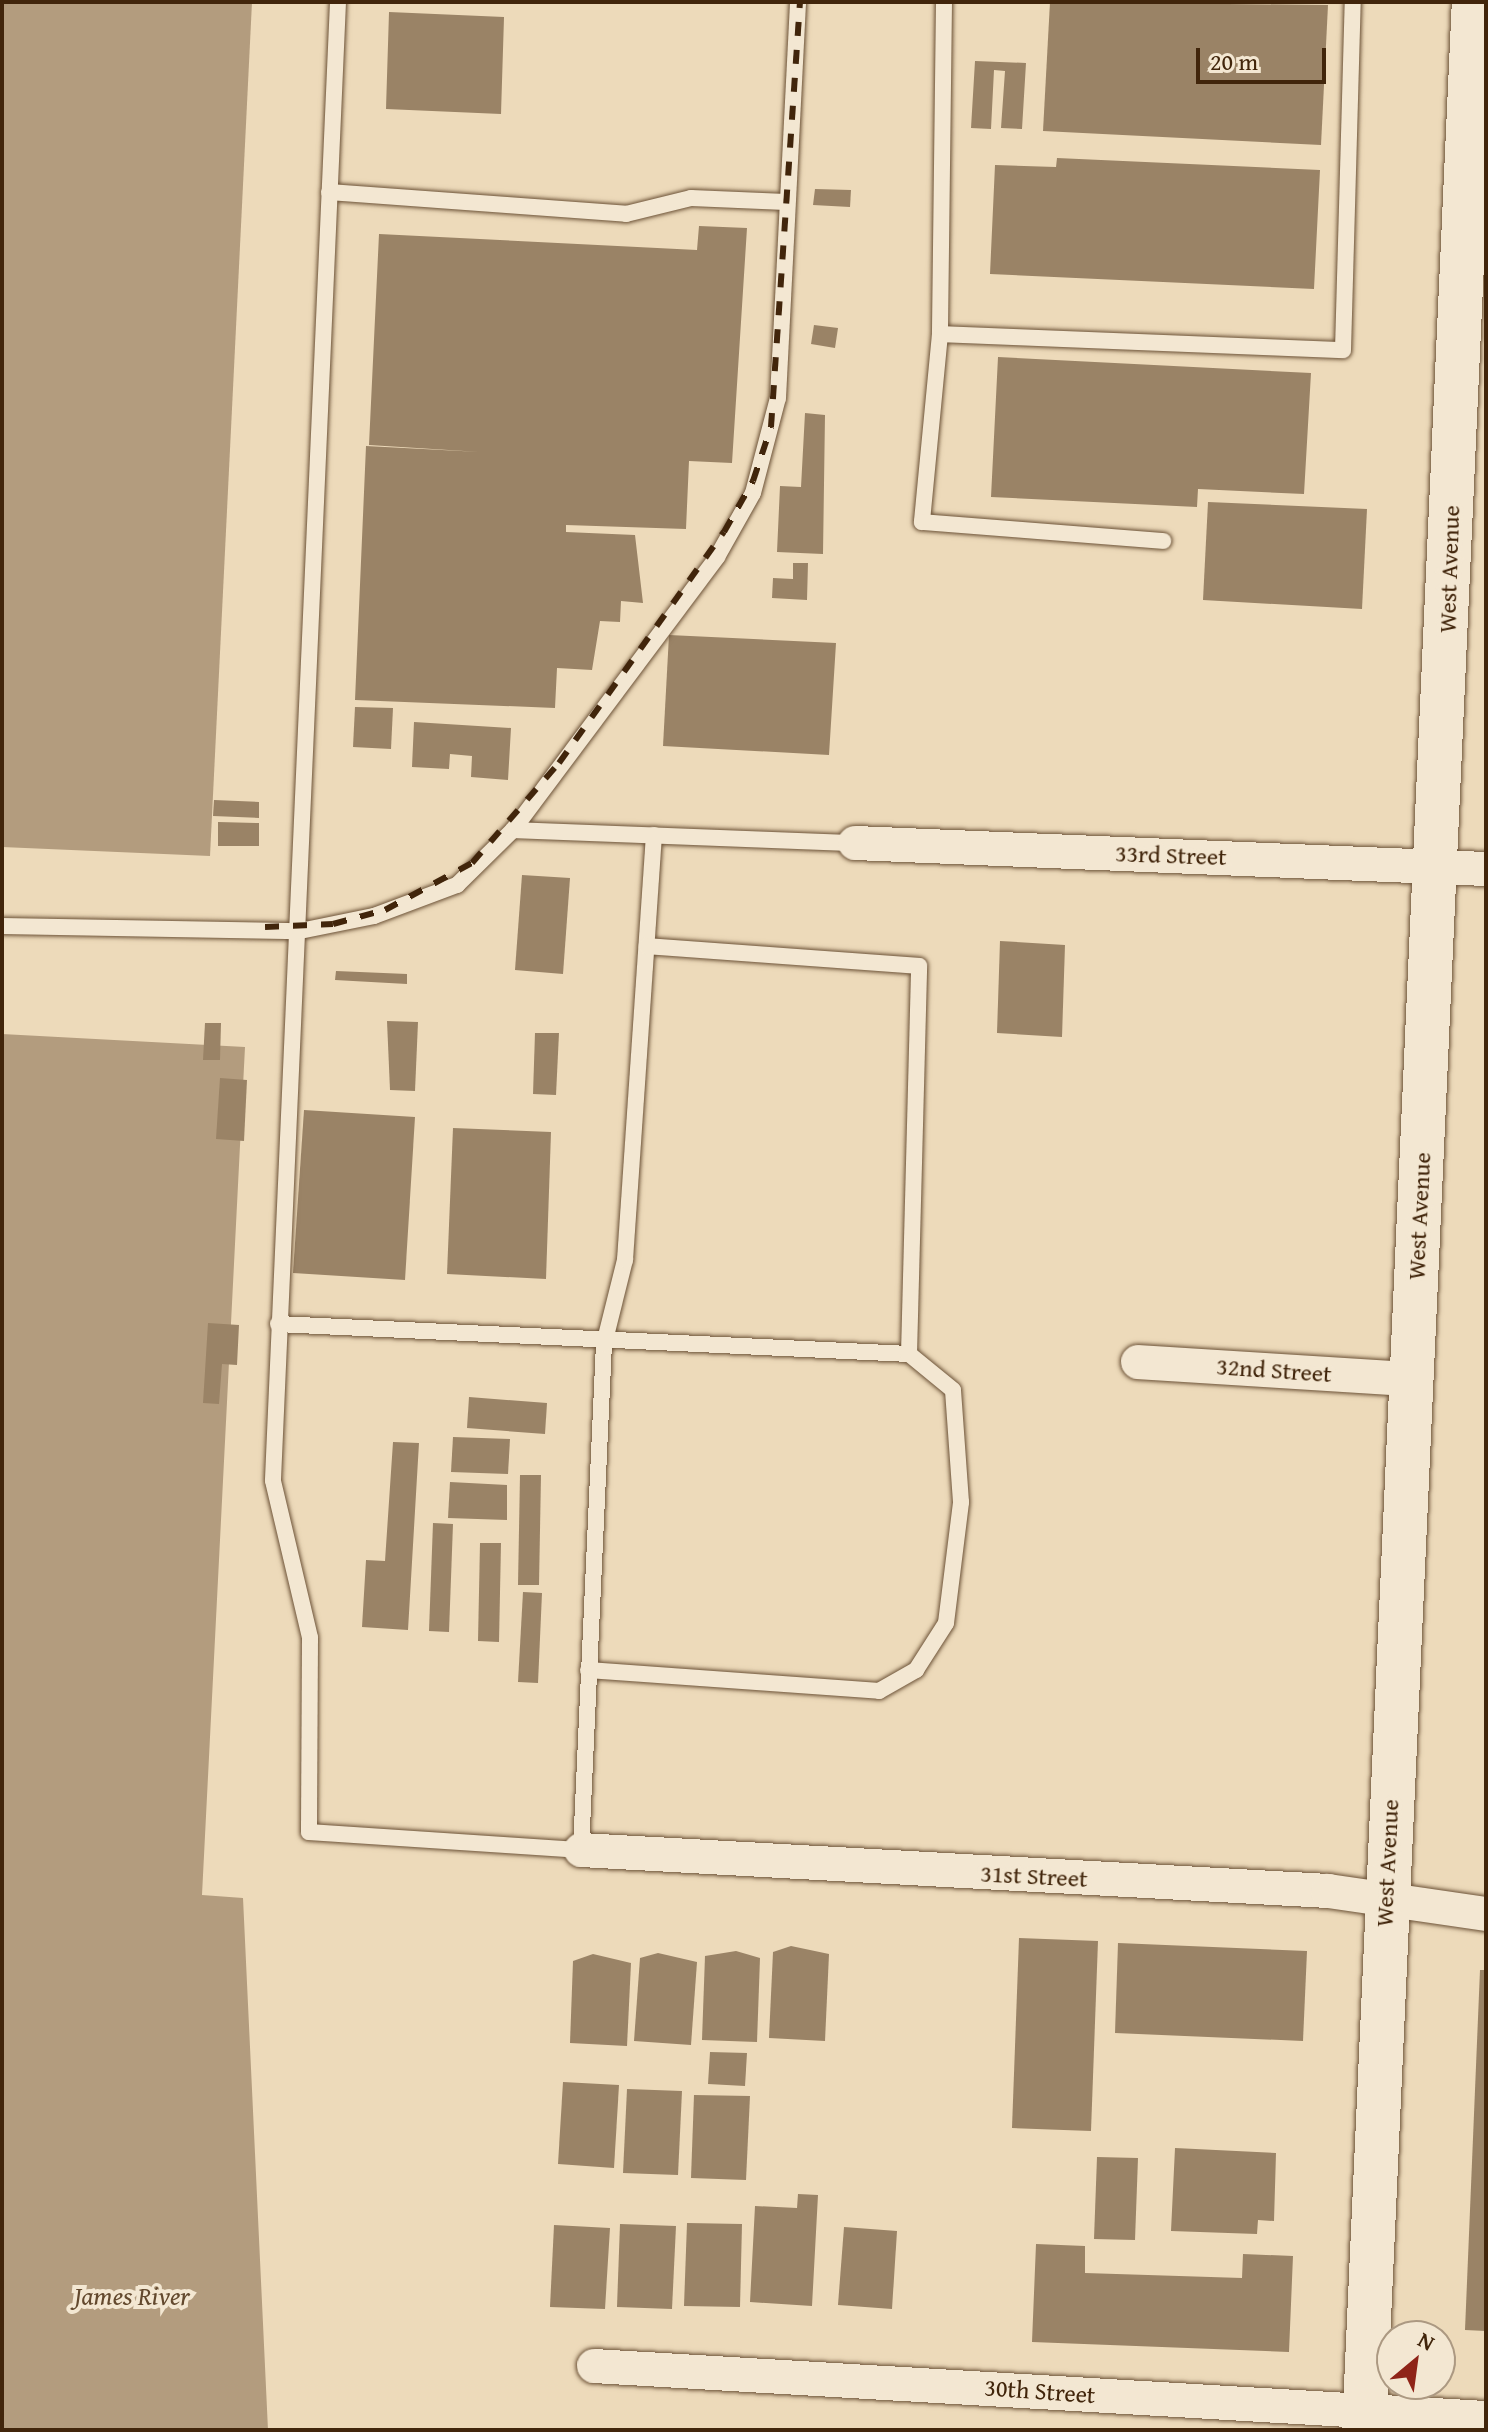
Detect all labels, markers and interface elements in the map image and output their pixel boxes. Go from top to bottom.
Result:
scale bar [1200,32,1330,82]
text: 20 m [1210,44,1258,79]
street label: West Avenue [1432,505,1466,633]
street label: 33rd Street [1115,839,1227,871]
street label: West Avenue [1401,1151,1437,1281]
street label: 32nd Street [1215,1352,1333,1388]
street label: West Avenue [1369,1798,1405,1928]
street label: 31st Street [980,1859,1088,1893]
water label: James River [74,2280,190,2312]
north arrow [1376,2320,1456,2400]
text: N [1412,2323,1441,2358]
street label: 30th Street [984,2373,1096,2409]

